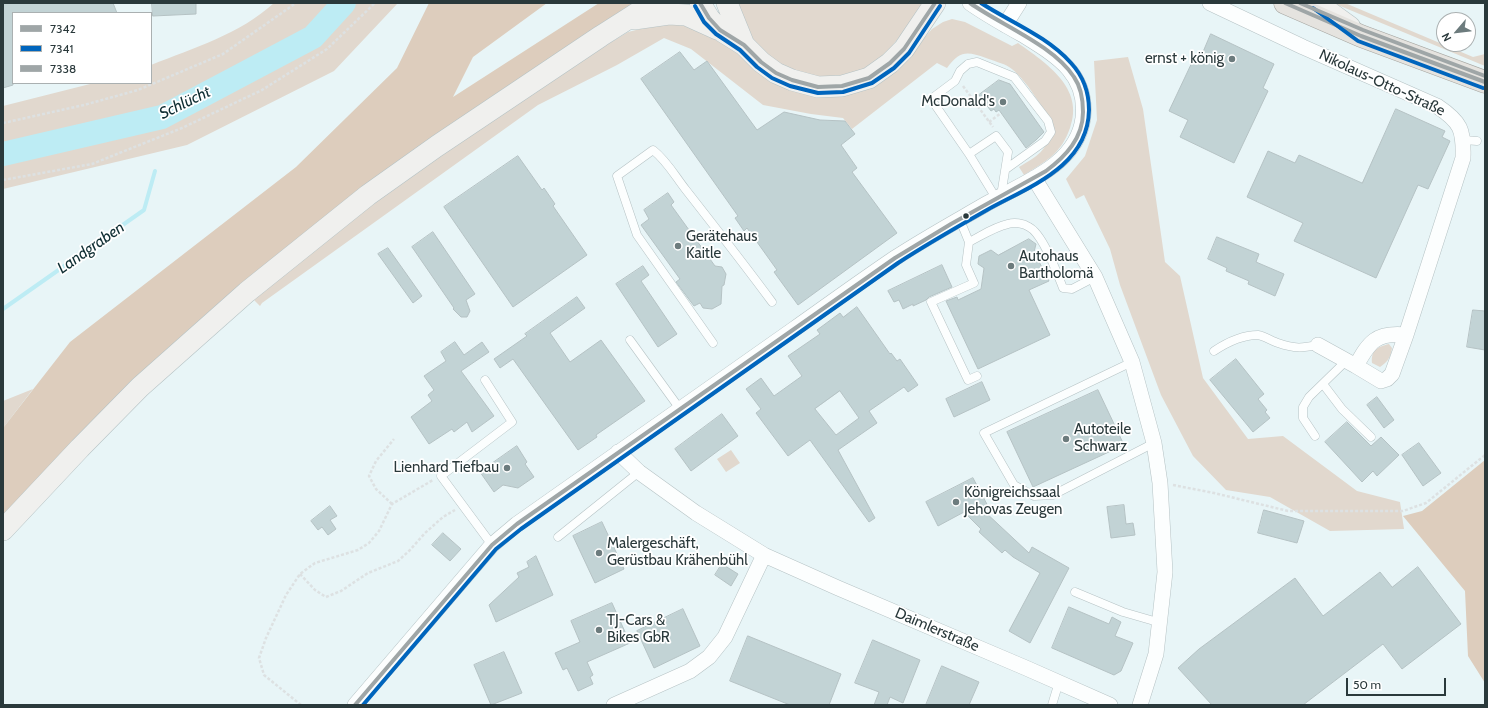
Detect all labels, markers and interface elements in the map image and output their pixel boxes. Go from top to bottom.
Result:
legend [12,12,152,84]
north arrow [1436,12,1476,52]
text: 7342 [50,21,76,36]
text: N [1438,30,1454,44]
text: 7341 [50,41,73,56]
street label: Nikolaus-Otto-Straße [1316,46,1448,120]
place label: ernst + könig [1145,50,1224,68]
marker: ernst + könig [1227,54,1237,64]
text: 7338 [50,61,76,76]
water label: Schlücht [156,82,214,124]
place label: McDonald's [921,93,995,111]
marker: McDonald's [998,97,1008,107]
unlabelled marker [961,211,971,221]
water label: Landgraben [54,218,128,278]
place label: Gerätehaus Kaitle [686,228,757,263]
marker: Gerätehaus Kaitle [673,241,683,251]
place label: Autohaus Bartholomä [1019,248,1093,283]
marker: Autohaus Bartholomä [1006,261,1016,271]
place label: Autoteile Schwarz [1074,421,1131,456]
marker: Autoteile Schwarz [1061,434,1071,444]
place label: Lienhard Tiefbau [394,459,499,477]
marker: Lienhard Tiefbau [502,463,512,473]
place label: Königreichssaal Jehovas Zeugen [964,484,1062,519]
marker: Königreichssaal Jehovas Zeugen [951,497,961,507]
place label: Malergeschäft, Gerüstbau Krähenbühl [607,535,748,570]
marker: Malergeschäft, Gerüstbau Krähenbühl [594,548,604,558]
street label: Daimlerstraße [892,604,982,656]
place label: TJ-Cars & Bikes GbR [607,612,670,647]
marker: TJ-Cars & Bikes GbR [594,625,604,635]
scale bar [1348,670,1448,696]
text: 50 m [1353,677,1381,692]

